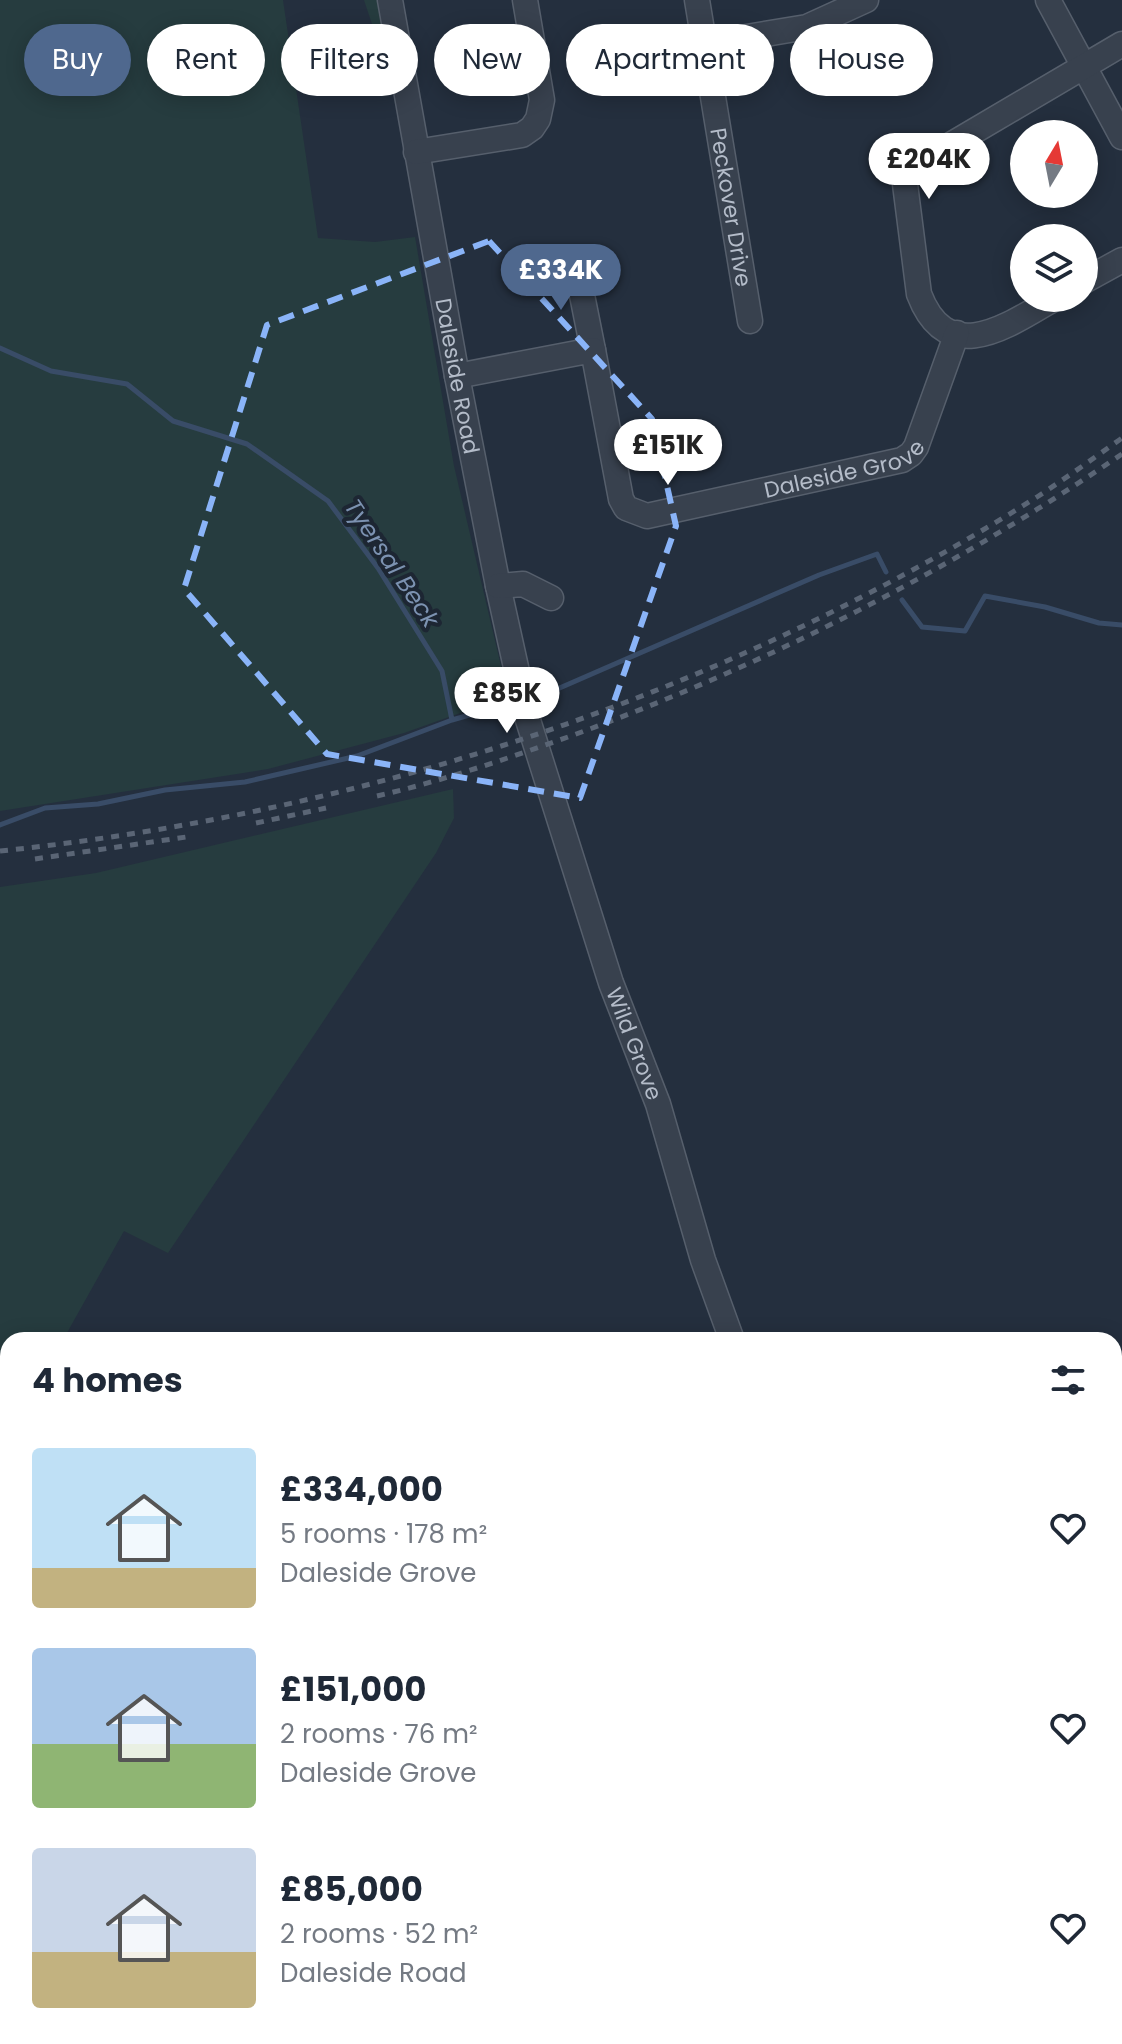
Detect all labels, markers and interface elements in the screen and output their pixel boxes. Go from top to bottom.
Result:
chip: Buy [24,24,131,96]
chip: Rent [147,24,265,96]
chip: Filters [281,24,418,96]
chip: New [434,24,550,96]
chip: Apartment [566,24,774,96]
chip: House [790,24,933,96]
north arrow [1010,120,1098,208]
map controls [1010,120,1098,312]
street label: Peckover Drive [703,126,760,289]
pin: £204K [873,133,985,201]
text: £204K [887,141,971,177]
button: layers [1010,224,1098,312]
pin: £334K [505,244,617,312]
text: £334K [519,252,603,288]
street label: Daleside Road [428,296,487,457]
pin: £151K [612,419,724,487]
text: £151K [632,427,704,463]
street label: Daleside Grove [761,433,932,505]
water label: Tyersal Beck [337,492,448,635]
pin: £85K [460,667,554,735]
text: £85K [472,675,542,711]
street label: Wild Grove [599,983,670,1104]
text: 4 homes [32,1356,183,1404]
icon: filters [1046,1358,1090,1402]
text: £334,000 [280,1465,443,1513]
icon: home [96,1480,192,1576]
icon: heart [1046,1506,1090,1550]
text: 5 rooms · 178 m² [280,1516,487,1552]
text: Daleside Grove [280,1555,476,1591]
text: £151,000 [280,1665,426,1713]
icon: home [96,1680,192,1776]
icon: heart [1046,1706,1090,1750]
text: 2 rooms · 76 m² [280,1716,478,1752]
text: Daleside Grove [280,1755,476,1791]
text: £85,000 [280,1865,423,1913]
icon: home [96,1880,192,1976]
icon: heart [1046,1906,1090,1950]
text: 2 rooms · 52 m² [280,1916,478,1952]
text: Daleside Road [280,1955,467,1991]

